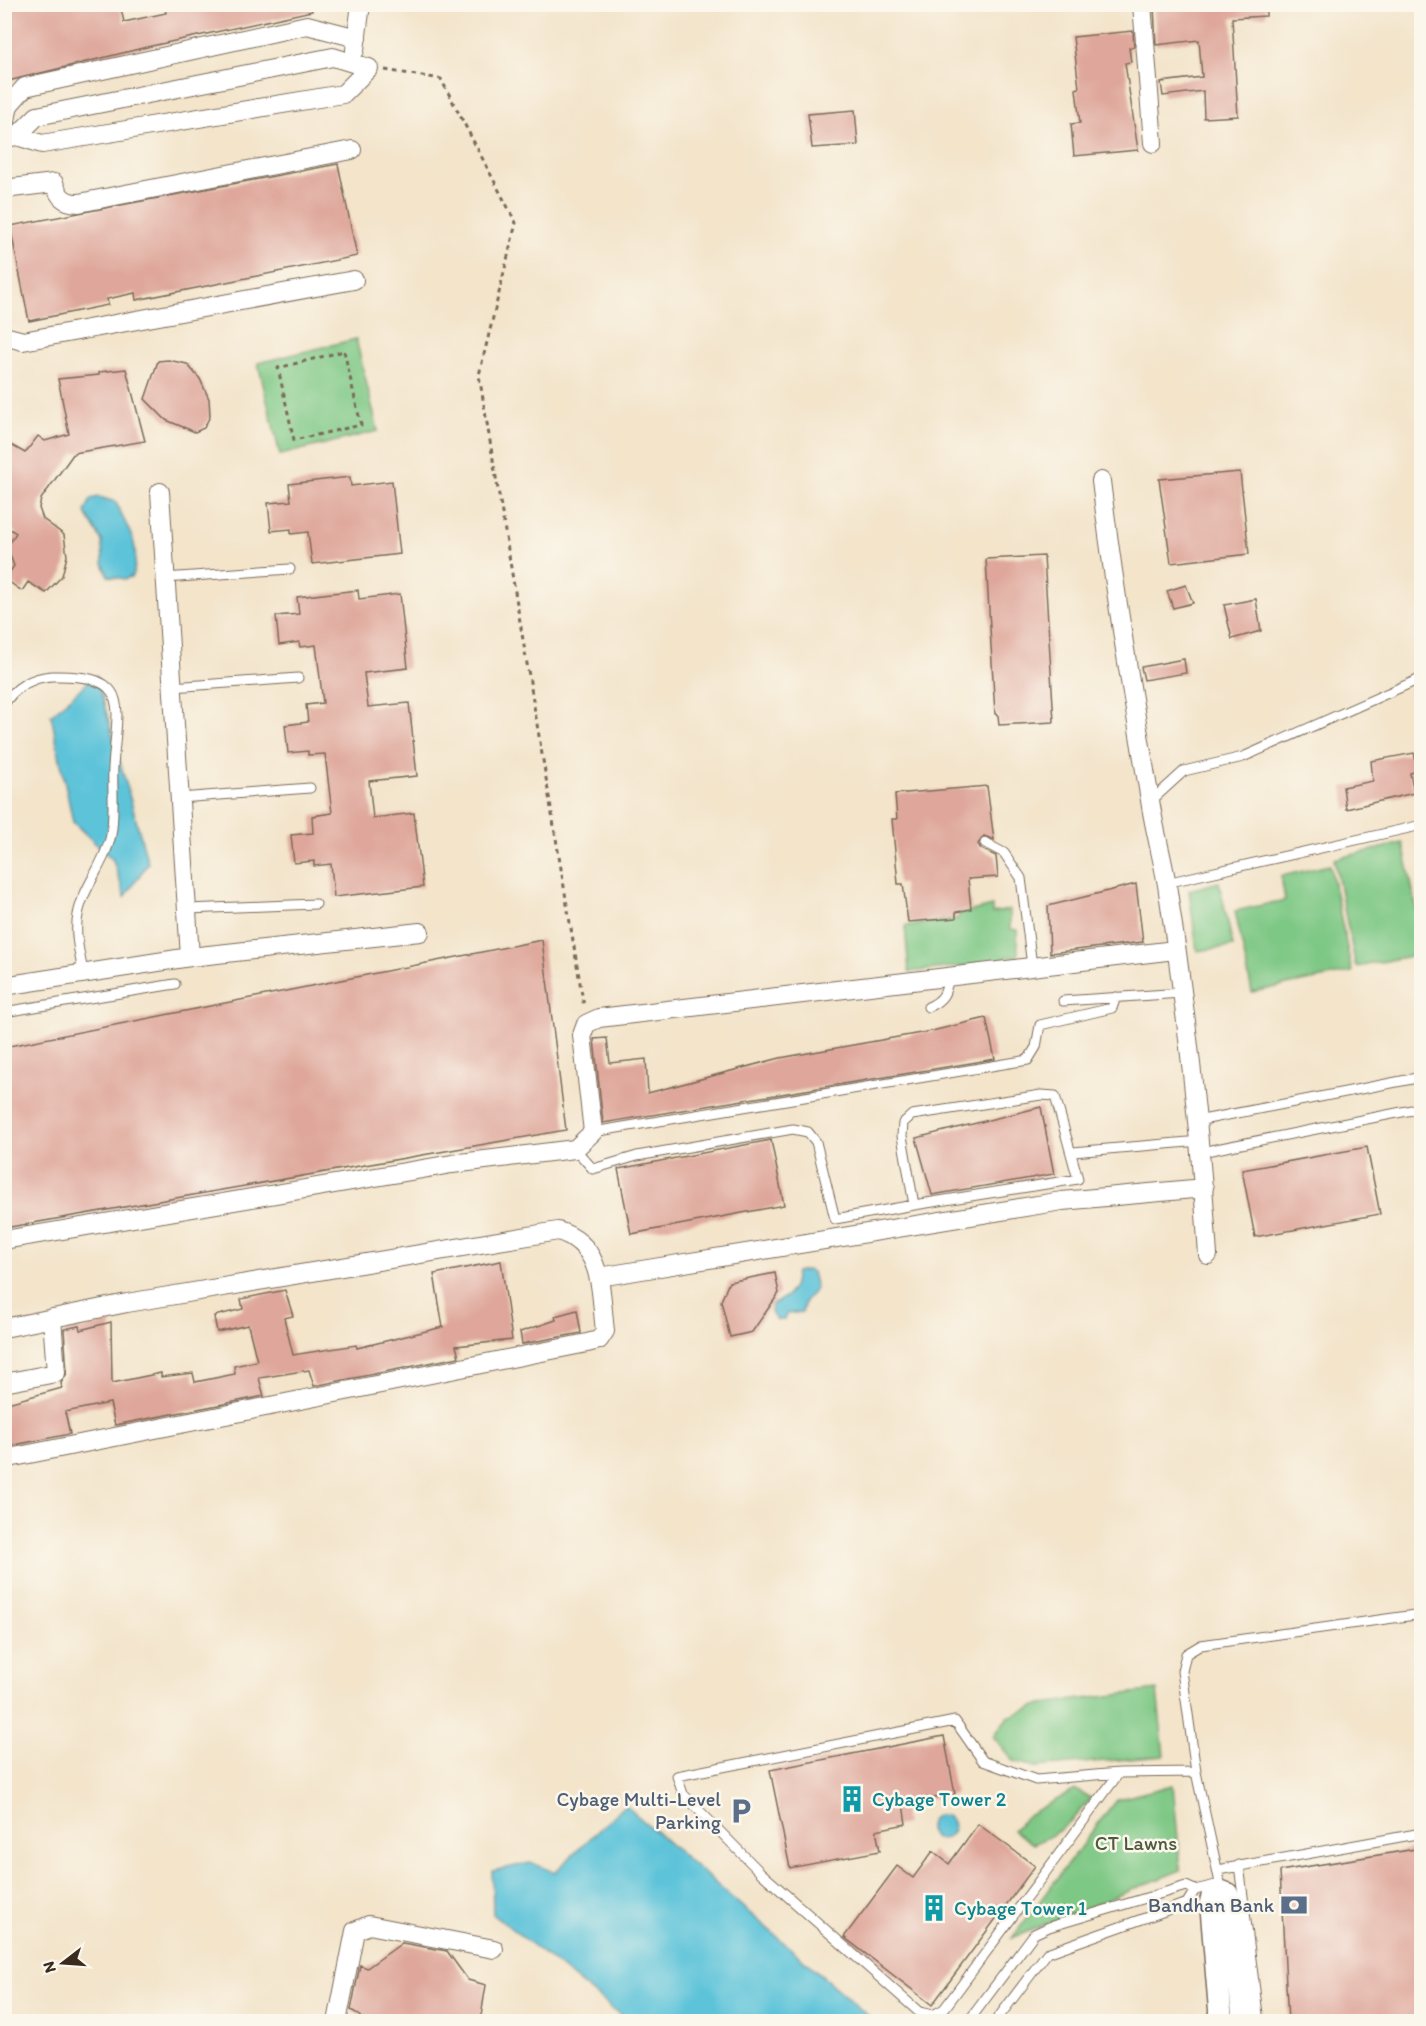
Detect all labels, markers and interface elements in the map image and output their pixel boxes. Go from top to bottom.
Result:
building icon: Cybage Tower 2 [837,1784,867,1814]
place label: Cybage Multi-Level Parking [557,1787,722,1834]
place label: Cybage Tower 2 [872,1787,1007,1811]
parking icon: Cybage Multi-Level Parking [726,1796,756,1826]
park label: CT Lawns [1095,1831,1177,1855]
bank icon: Bandhan Bank [1279,1890,1309,1920]
building icon: Cybage Tower 1 [919,1893,949,1923]
place label: Bandhan Bank [1148,1893,1275,1917]
place label: Cybage Tower 1 [954,1896,1087,1920]
north arrow [33,1933,93,1993]
text: N [38,1959,60,1975]

